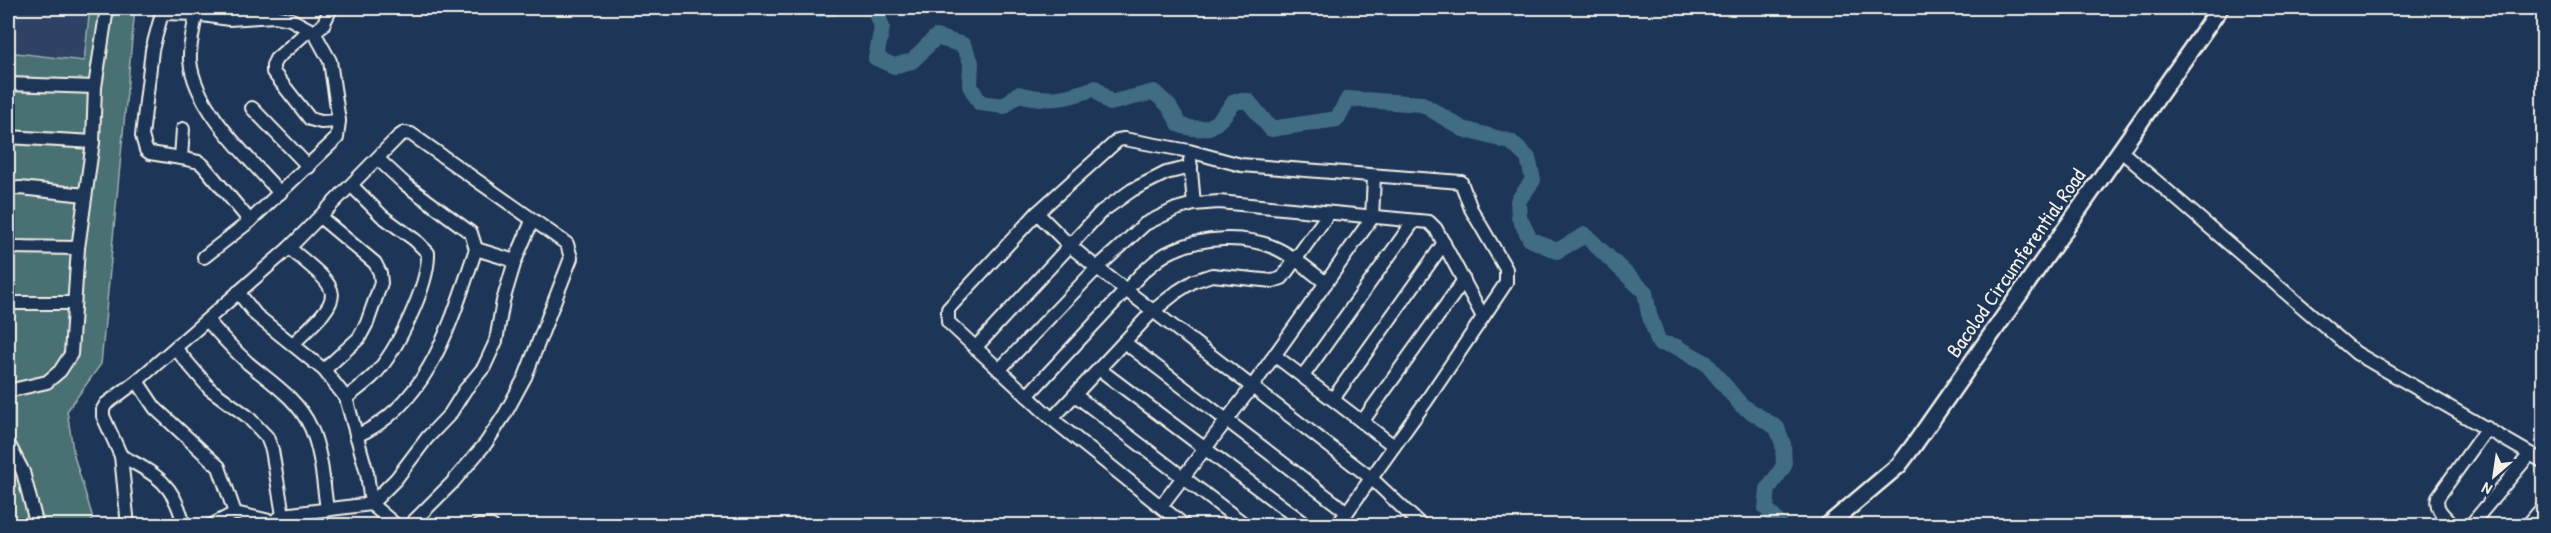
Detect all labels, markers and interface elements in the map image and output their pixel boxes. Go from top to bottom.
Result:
street label: Bacolod Circumferential Road [1939,162,2092,363]
north arrow [2464,446,2524,506]
text: N [2477,477,2496,501]

